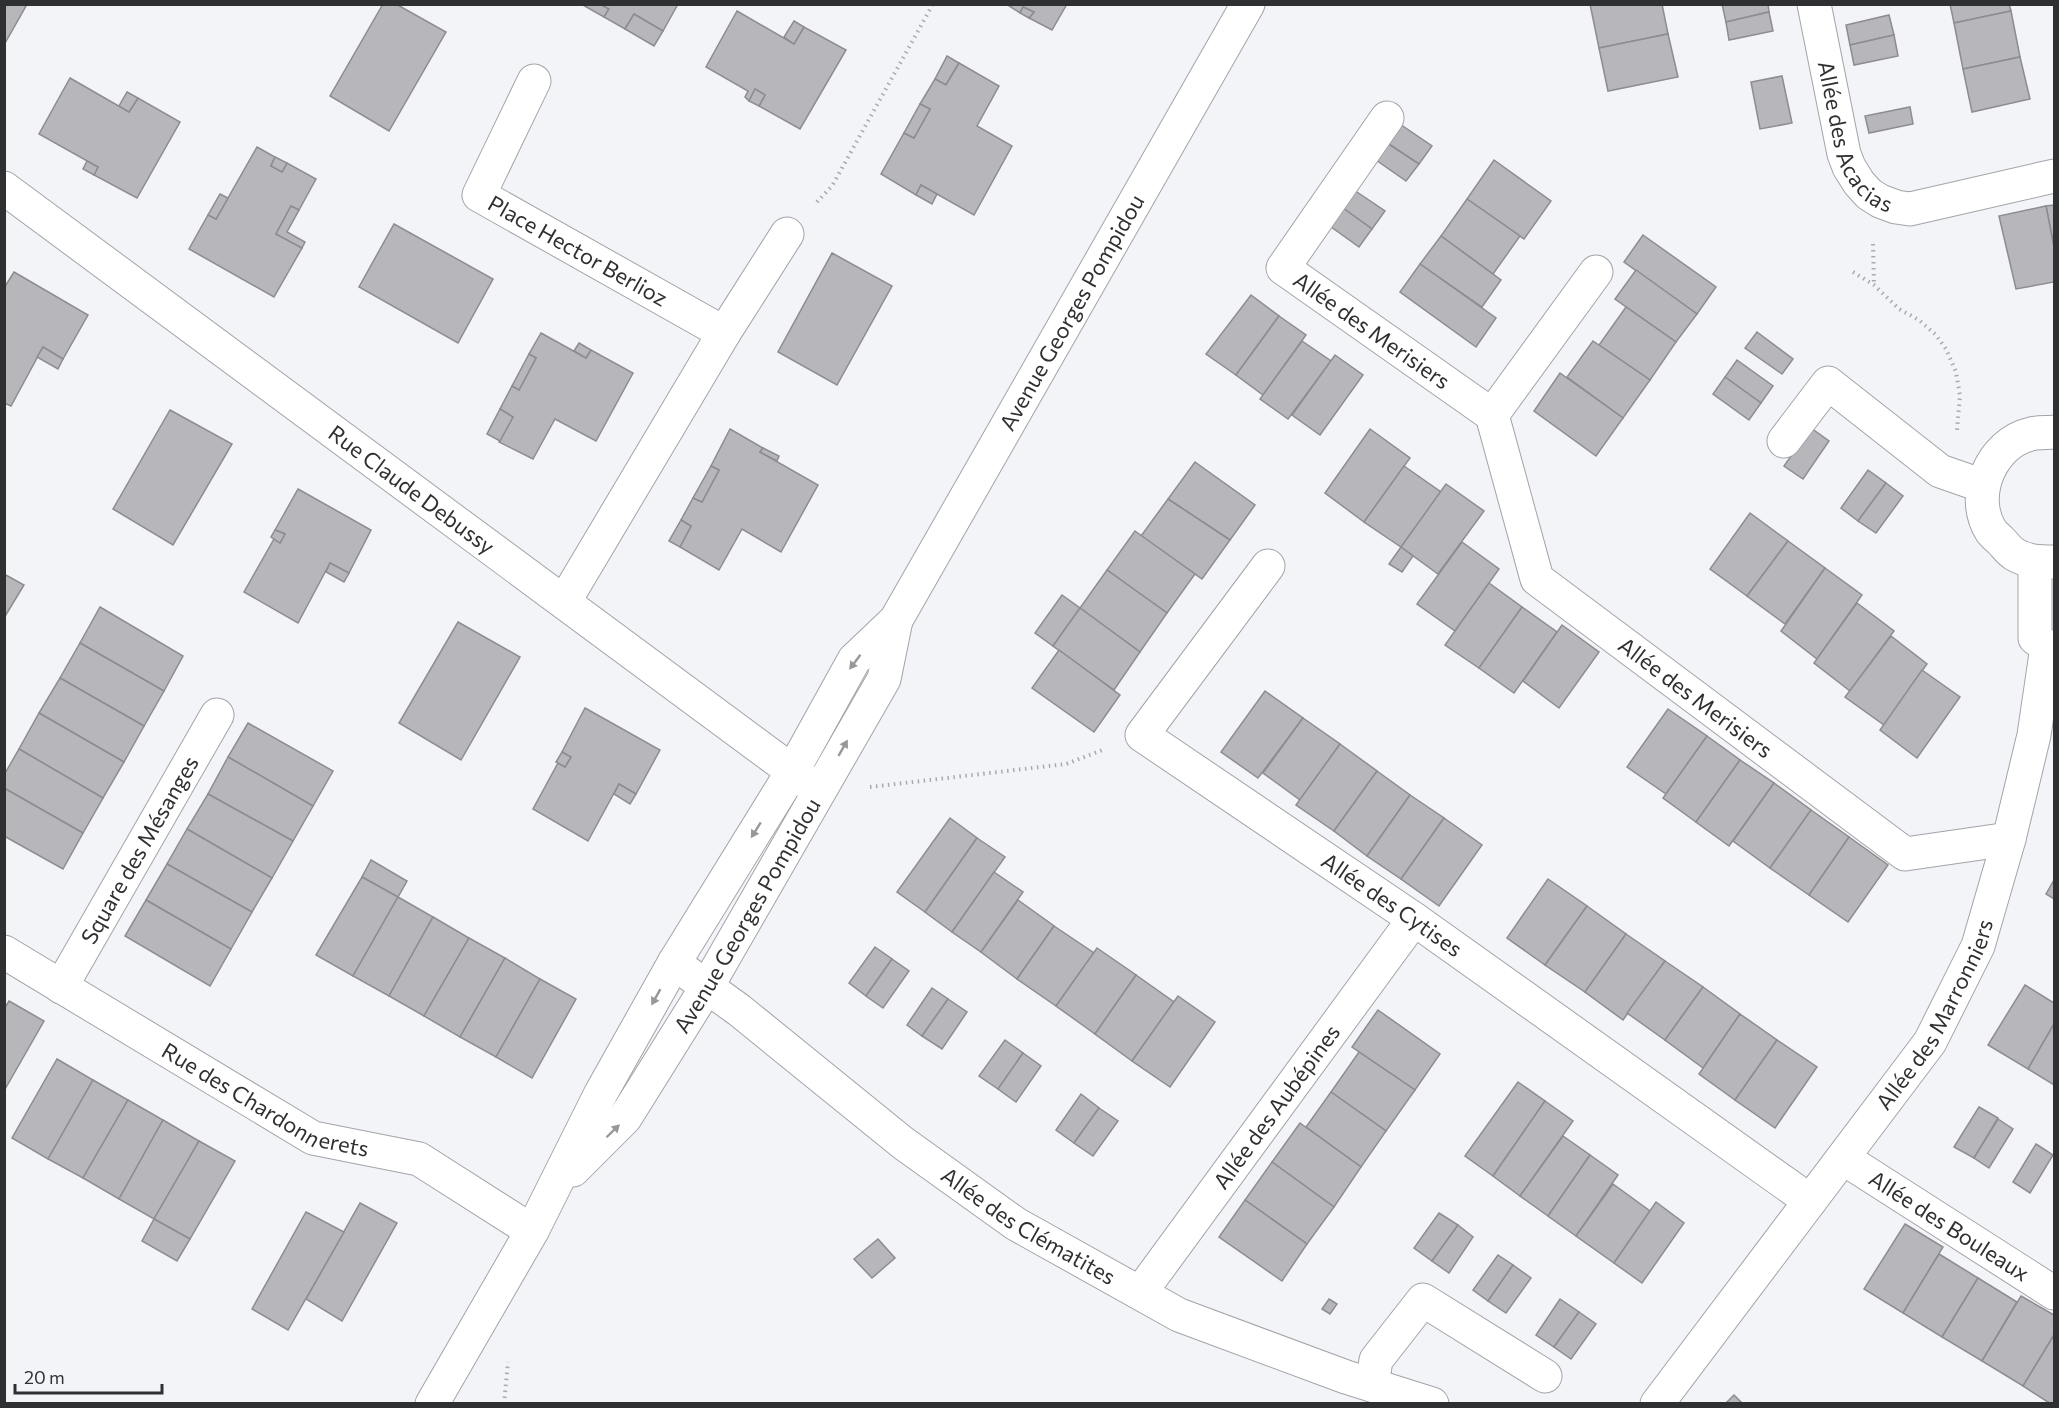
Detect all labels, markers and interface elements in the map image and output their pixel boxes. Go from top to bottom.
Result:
street label: Allée des Acacias [1813,58,1896,217]
street label: Place Hector Berlioz [484,189,673,311]
street label: Avenue Georges Pompidou [993,189,1149,435]
street label: Allée des Merisiers [1289,266,1456,394]
street label: Rue Claude Debussy [323,419,500,559]
street label: Allée des Merisiers [1614,631,1778,763]
one-way arrow [849,653,861,669]
one-way arrow [838,740,848,757]
street label: Square des Mésanges [75,751,204,949]
street label: Avenue Georges Pompidou [668,793,826,1038]
one-way arrow [751,822,762,838]
street label: Allée des Cytises [1317,847,1468,962]
street label: Allée des Marronniers [1870,916,1998,1115]
one-way arrow [651,989,661,1006]
street label: Allée des Aubépines [1207,1019,1345,1194]
street label: Rue des Chardonnerets [157,1036,371,1162]
one-way arrow [605,1124,619,1138]
street label: Allée des Clématites [936,1161,1121,1290]
street label: Allée des Bouleaux [1864,1164,2035,1287]
scale bar [15,1357,162,1395]
text: 20 m [24,1366,65,1388]

